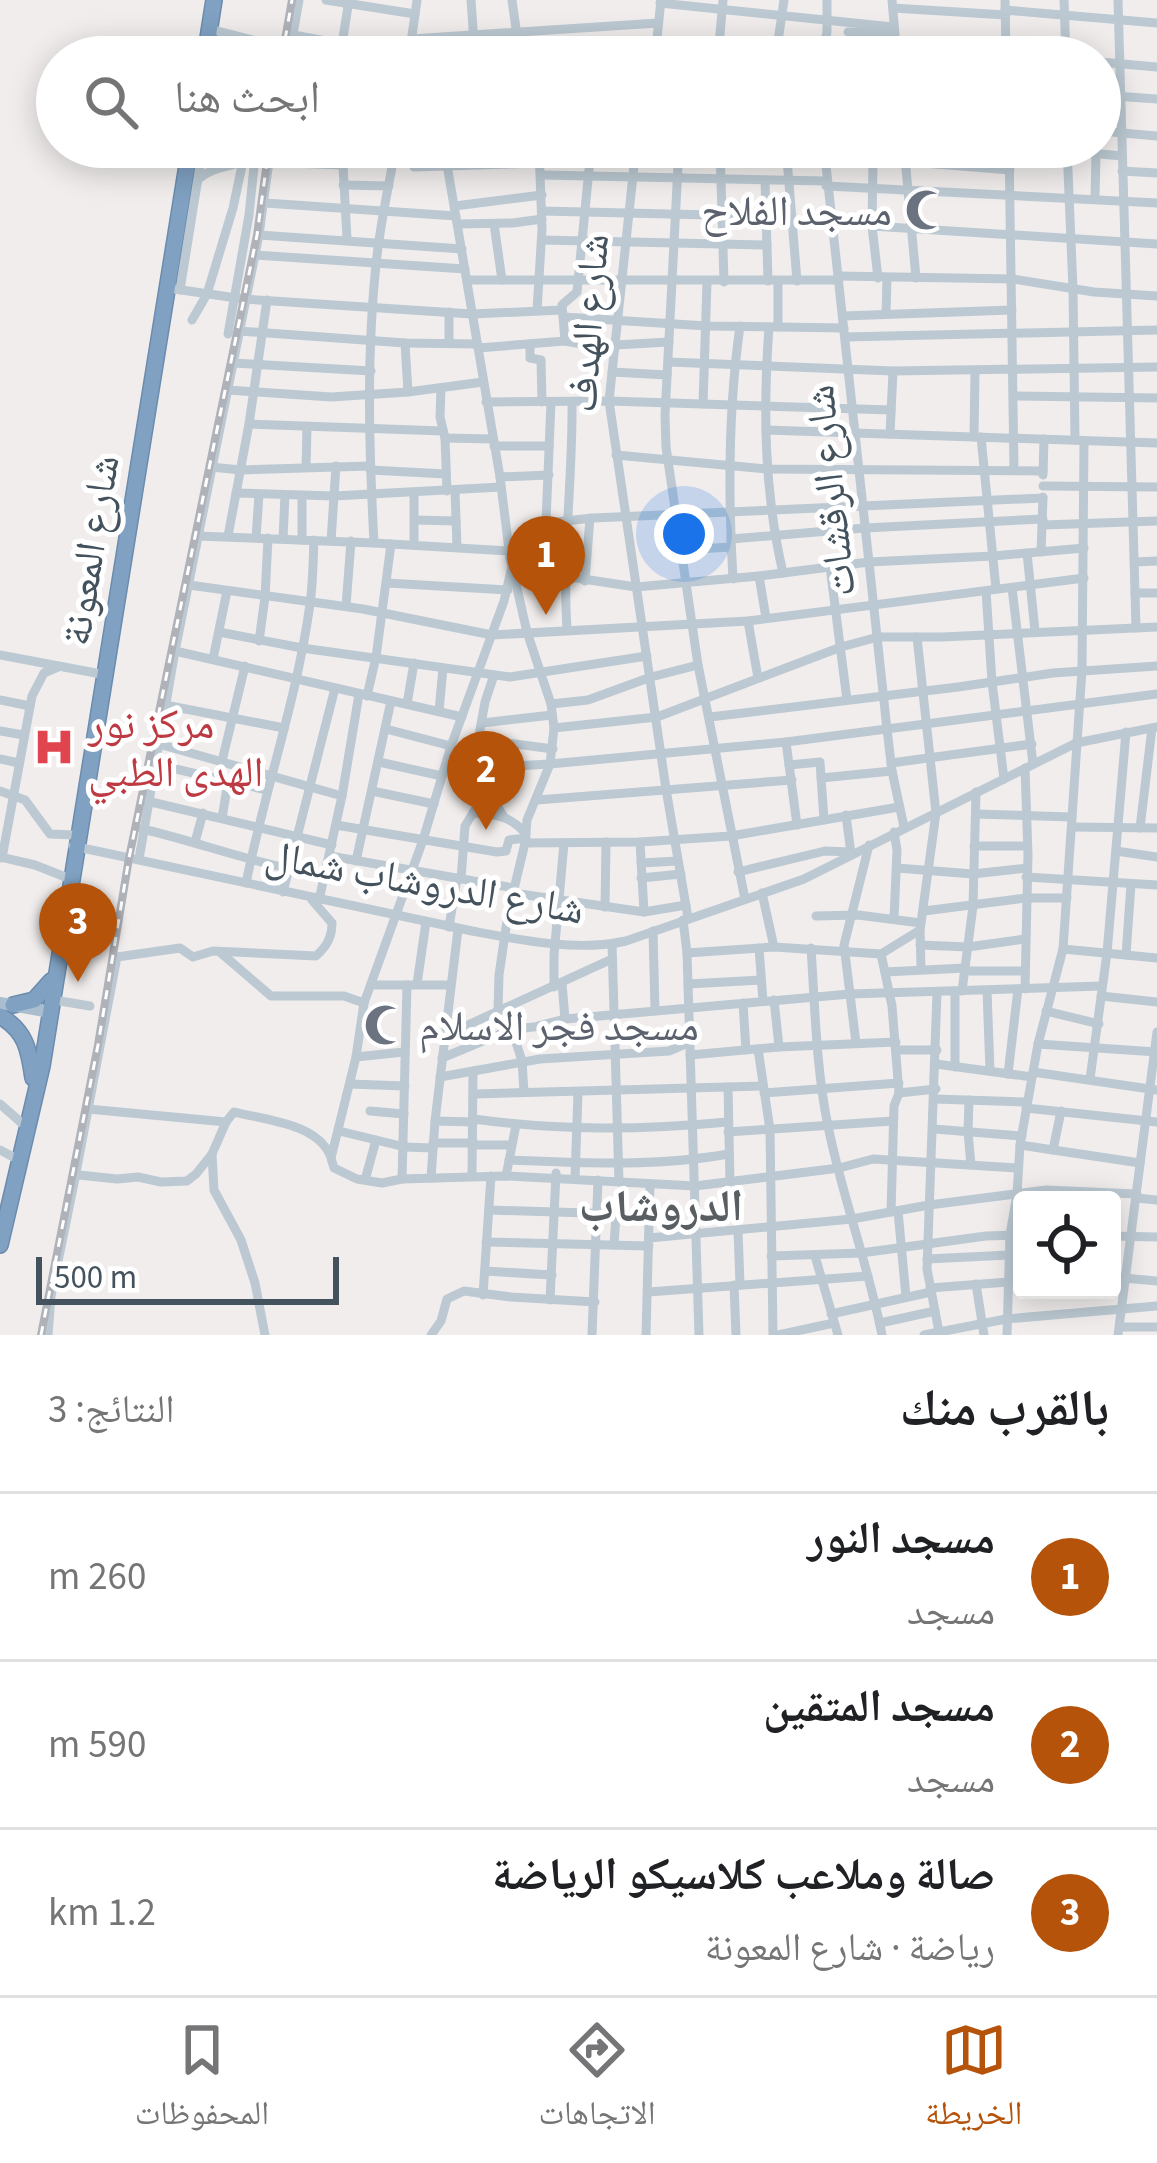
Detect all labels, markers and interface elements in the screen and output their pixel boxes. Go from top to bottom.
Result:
search box [36,36,1121,168]
text: ابحث هنا [174,66,320,130]
icon: search [78,69,144,135]
place label: مسجد الفلاح [701,182,892,242]
mosque icon: مسجد الفلاح [903,187,949,233]
street label: شارع الهدف [553,232,625,414]
street label: شارع الرقشات [790,382,872,600]
street label: شارع المعونة [46,451,136,650]
your location [654,504,714,564]
pin: 1 [507,516,585,615]
place label: مركز نور الهدى الطبي [87,695,264,805]
hospital icon: مركز نور الهدى الطبي [31,724,77,770]
pin: 2 [447,731,525,830]
street label: شارع الدروشاب شمال [261,825,589,941]
pin: 3 [39,883,117,982]
place label: مسجد فجر الاسلام [419,997,699,1057]
mosque icon: مسجد فجر الاسلام [362,1002,408,1048]
district label: الدروشاب [579,1175,743,1239]
map controls [1013,1191,1121,1299]
button: locate [1013,1191,1121,1299]
scale bar [36,1251,339,1304]
text: 500 m [54,1254,137,1301]
text: بالقرب منك [900,1373,1109,1445]
text: النتائج: 3 [48,1382,174,1438]
text: مسجد النور [807,1507,995,1571]
text: 260 m [48,1549,146,1605]
text: 1 [1060,1549,1080,1605]
text: مسجد [907,1584,995,1640]
text: مسجد المتقين [763,1675,995,1739]
text: 590 m [48,1717,146,1773]
text: 2 [1060,1717,1080,1773]
text: مسجد [907,1752,995,1808]
text: صالة وملاعب كلاسيكو الرياضة [492,1843,995,1907]
text: 1.2 km [48,1885,156,1941]
text: 3 [1060,1885,1080,1941]
text: رياضة · شارع المعونة [705,1920,995,1976]
tab: المحفوظات [135,2017,269,2145]
tab: الاتجاهات [538,2017,656,2145]
tab: الخريطة [925,2017,1022,2145]

